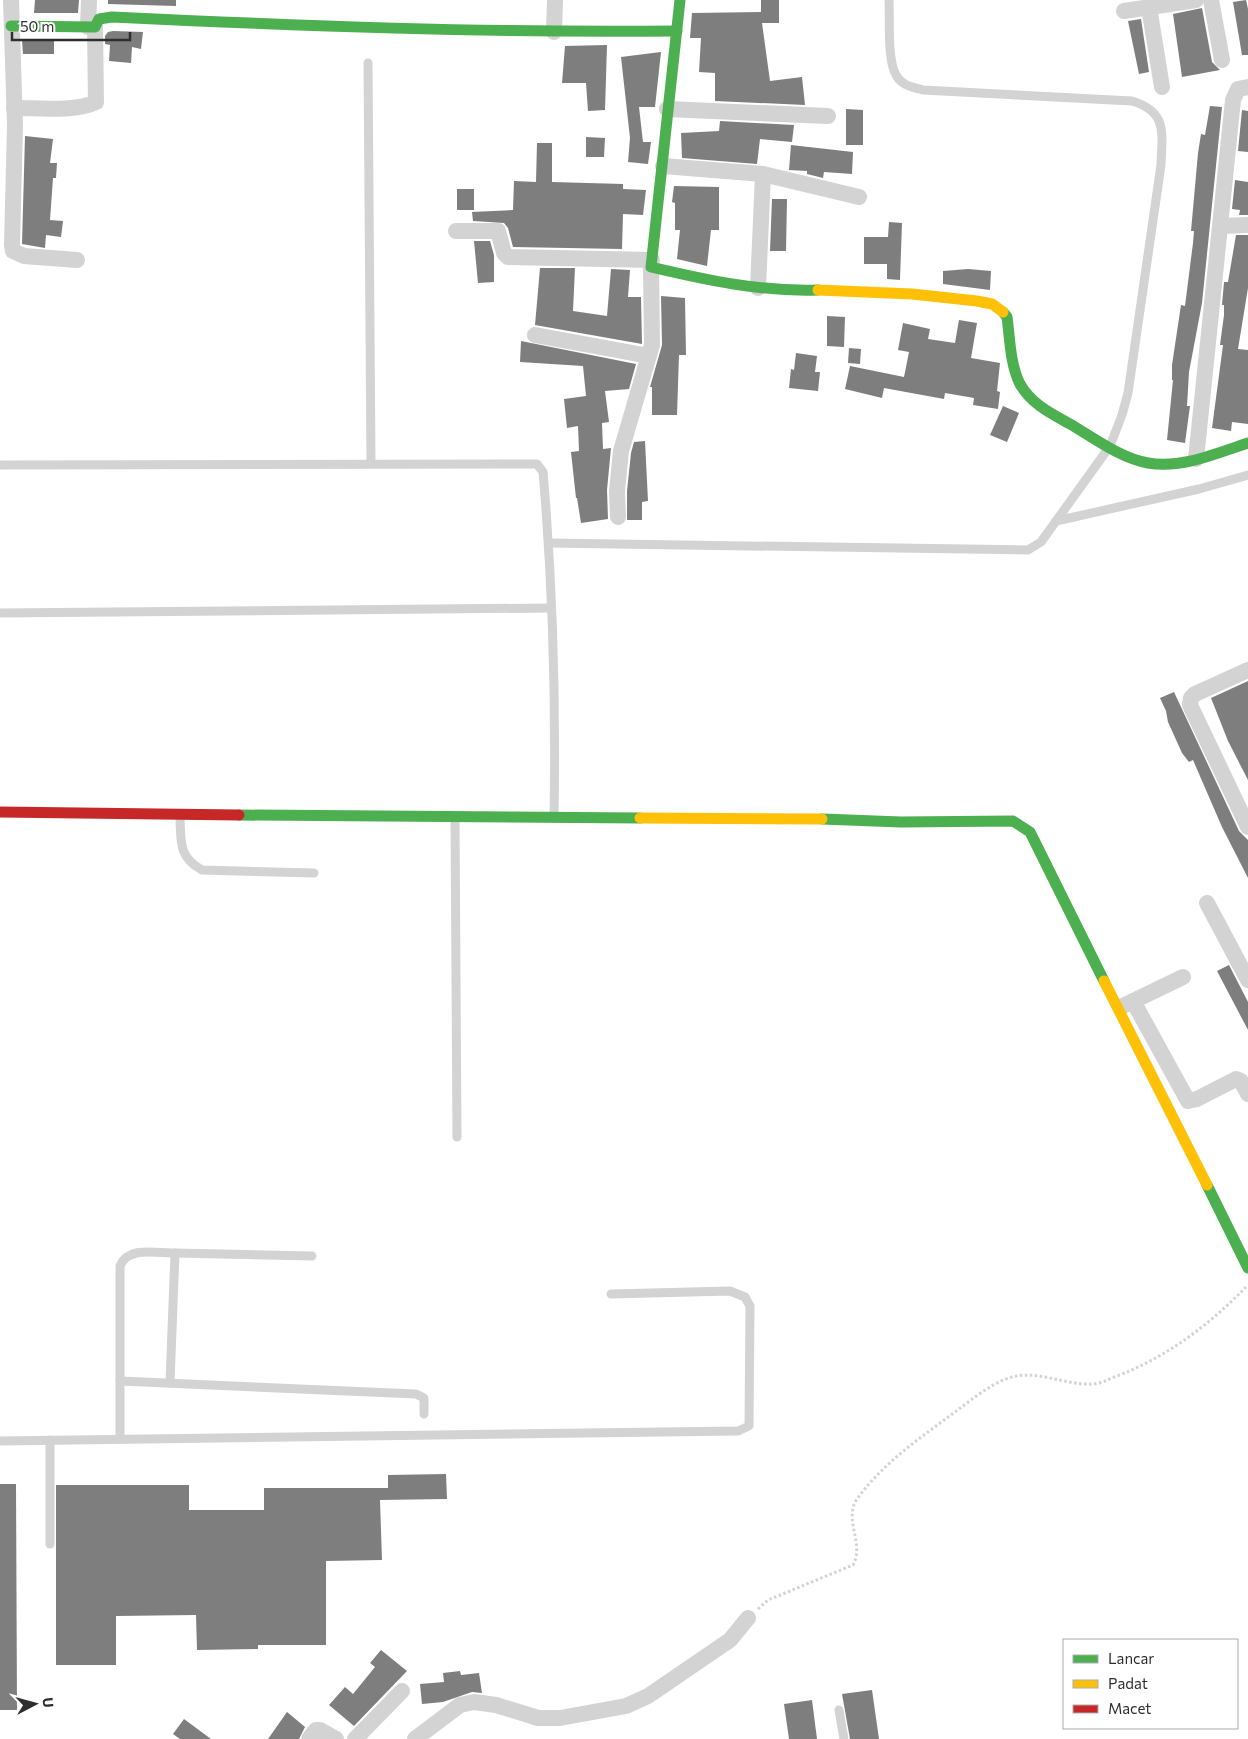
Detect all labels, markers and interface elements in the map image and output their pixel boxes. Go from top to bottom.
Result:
scale bar [12,10,130,42]
text: 50 m [20,17,54,35]
legend [1063,1639,1238,1729]
text: Lancar [1108,1649,1154,1667]
text: Padat [1108,1674,1148,1692]
north arrow [10,1679,60,1729]
text: U [39,1697,57,1709]
text: Macet [1108,1699,1151,1717]

